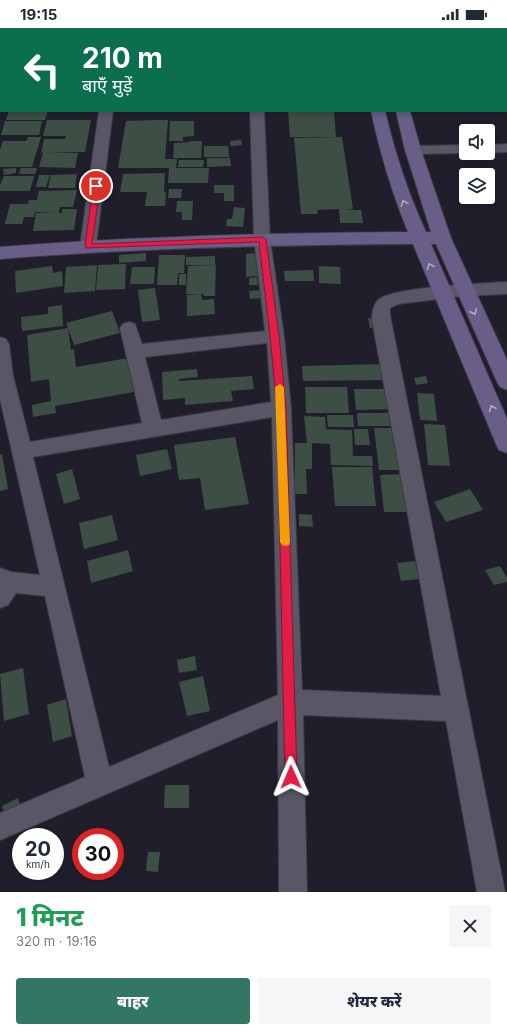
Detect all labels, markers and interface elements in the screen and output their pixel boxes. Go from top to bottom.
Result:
text: 19:15 [20,5,57,24]
text: 210 m [82,41,163,75]
icon: left [16,44,68,96]
text: बाएँ मुड़ें [82,75,132,96]
map controls [459,124,495,204]
button: sound [459,124,495,160]
button: layers [459,168,495,204]
pin [79,169,113,203]
icon: arrive [85,175,107,197]
one-way arrow [401,200,409,207]
one-way arrow [427,262,435,269]
one-way arrow [469,308,477,316]
one-way arrow [488,405,496,412]
position arrow [270,756,312,798]
speed limit sign: 30 [72,828,124,880]
text: 20 [25,837,51,861]
text: km/h [26,858,50,870]
text: 1 मिनट [16,903,84,932]
button: close [449,905,491,947]
text: 320 m · 19:16 [16,933,97,949]
button: बाहर [16,978,250,1024]
button: शेयर करें [258,978,491,1024]

